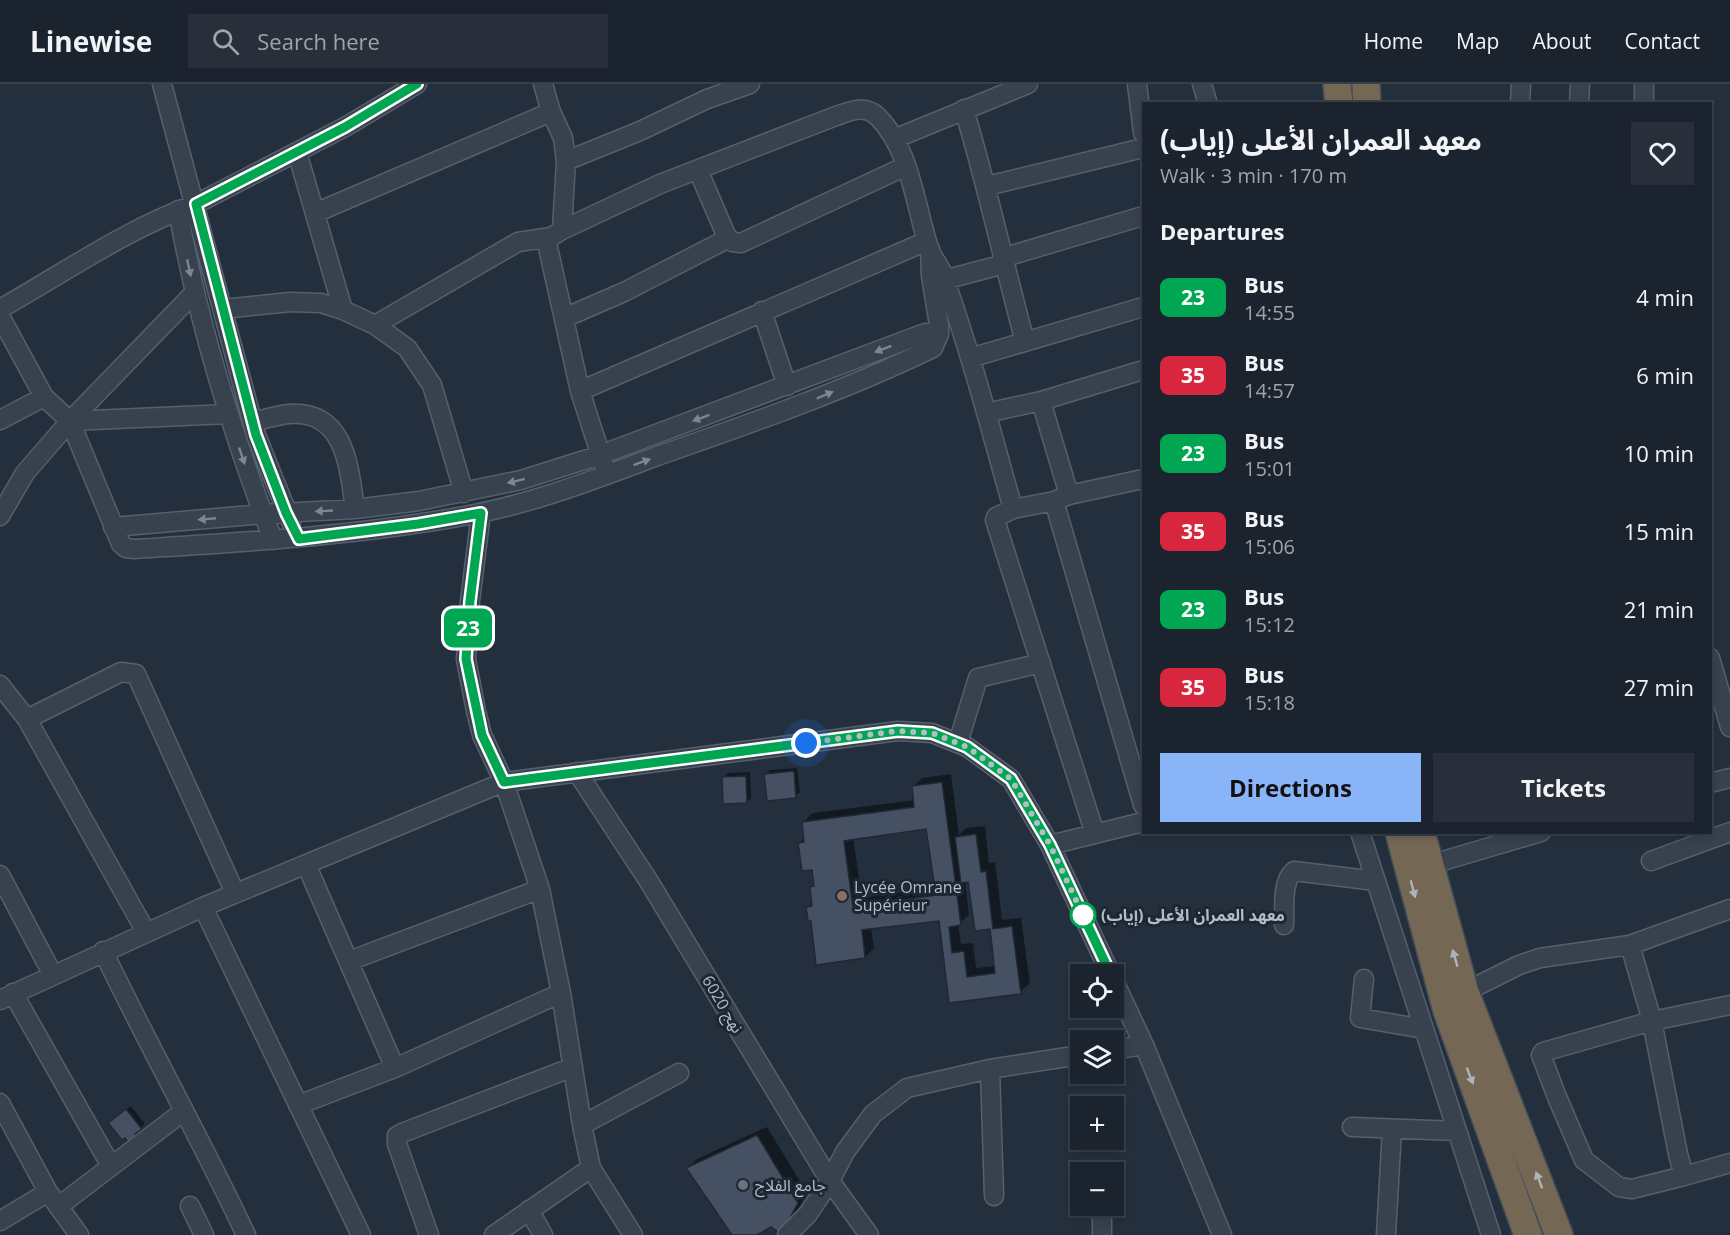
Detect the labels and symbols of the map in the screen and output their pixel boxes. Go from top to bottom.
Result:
one-way arrow [185,259,194,278]
one-way arrow [874,345,892,354]
one-way arrow [816,390,834,400]
one-way arrow [692,414,710,424]
one-way arrow [237,447,247,465]
one-way arrow [633,457,651,467]
one-way arrow [507,476,526,486]
one-way arrow [314,506,333,515]
one-way arrow [198,514,217,524]
line badge: 23 [441,608,495,648]
your location [791,728,821,758]
place label: Lycée Omrane Supérieur [854,876,962,916]
one-way arrow [1409,880,1418,898]
marker: Lycée Omrane Supérieur [835,889,849,903]
marker: معهد العمران الأعلى (إياب) [1070,902,1096,928]
place label: معهد العمران الأعلى (إياب) [1101,904,1285,927]
one-way arrow [1450,949,1460,968]
street label: نهج 6020 [695,971,749,1038]
one-way arrow [1465,1067,1475,1085]
one-way arrow [1533,1171,1543,1189]
place label: جامع الفلاح [755,1174,826,1198]
marker: جامع الفلاح [736,1178,750,1192]

